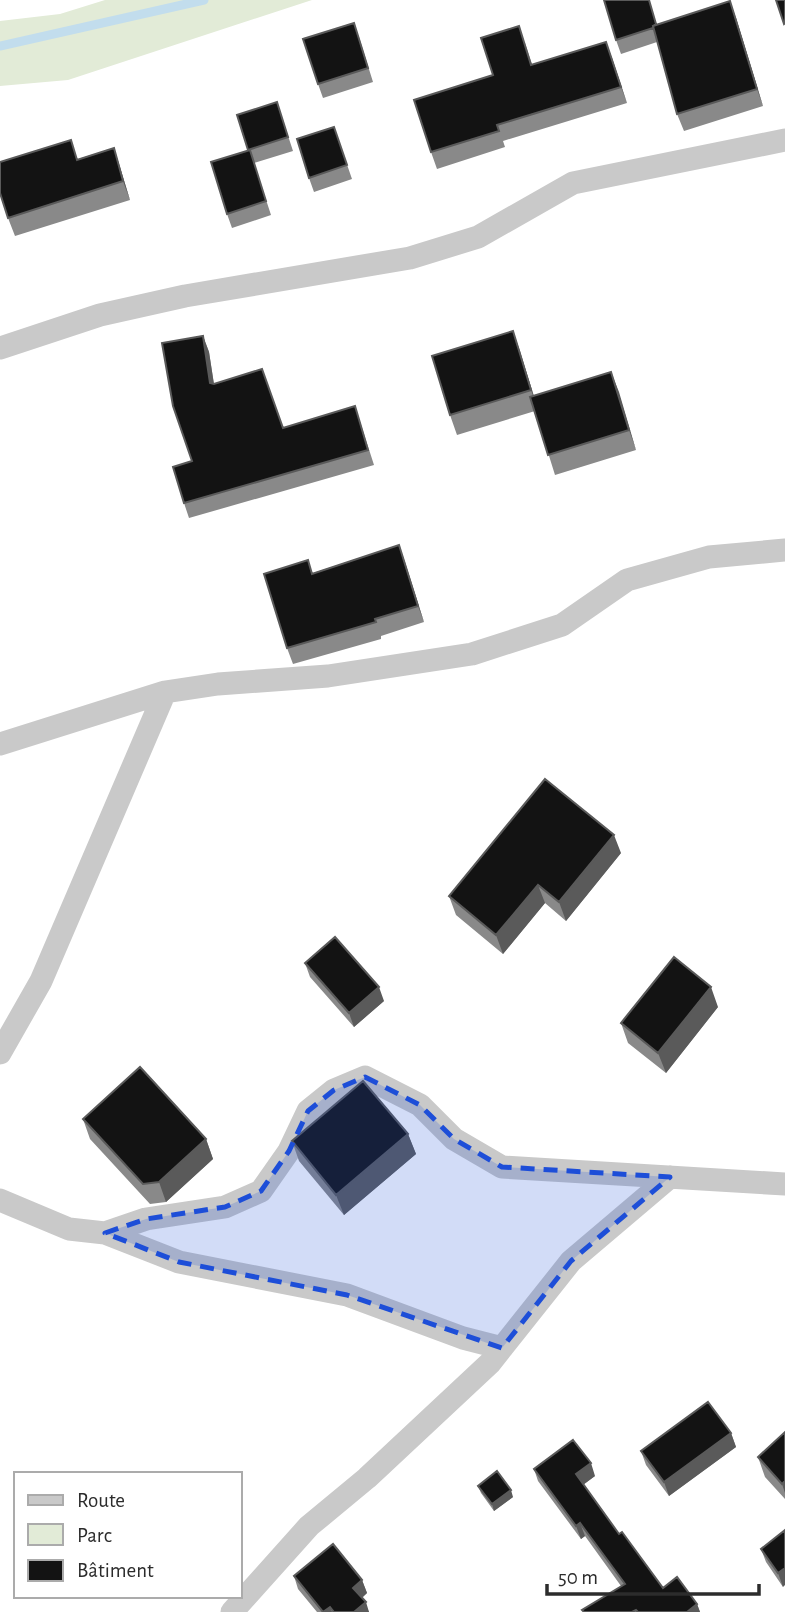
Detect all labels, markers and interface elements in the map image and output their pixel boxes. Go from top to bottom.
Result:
legend [14,1472,242,1598]
text: Route [77,1490,125,1511]
text: Parc [77,1525,112,1546]
scale bar [547,1552,759,1596]
text: Bâtiment [77,1560,154,1581]
text: 50 m [558,1567,598,1588]

